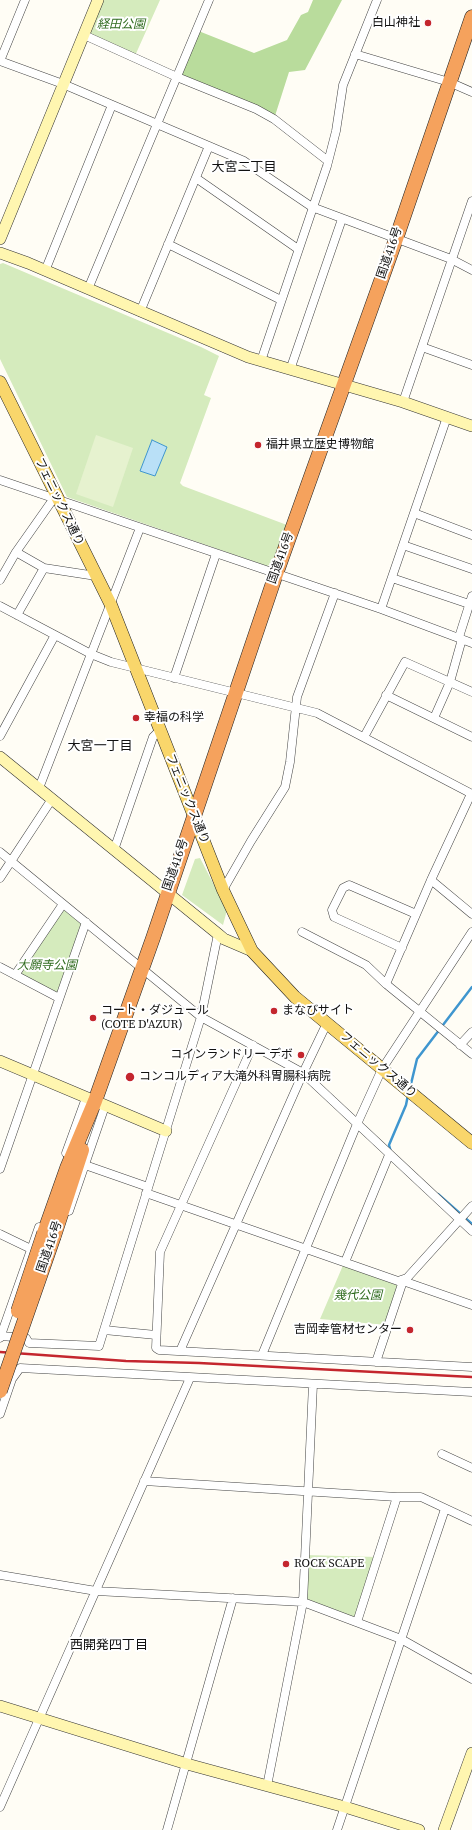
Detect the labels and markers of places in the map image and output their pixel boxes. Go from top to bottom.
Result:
place label: 白山神社 [372,16,420,30]
marker: 白山神社 [423,18,433,28]
place label: 福井県立歴史博物館 [266,438,374,452]
marker: 福井県立歴史博物館 [253,440,263,450]
place label: 幸福の科学 [144,711,204,725]
marker: 幸福の科学 [131,713,141,723]
place label: コート・ダジュール (COTE D'AZUR) [101,1004,209,1032]
place label: まなびサイト [282,1004,354,1018]
marker: まなびサイト [269,1006,279,1016]
marker: コート・ダジュール (COTE D'AZUR) [88,1013,98,1023]
place label: コインランドリー デボ [170,1048,293,1062]
marker: コインランドリー デボ [296,1050,306,1060]
place label: コンコルディア大滝外科胃腸科病院 [139,1070,331,1084]
marker: コンコルディア大滝外科胃腸科病院 [124,1071,136,1083]
place label: 吉岡幸管材センター [294,1323,402,1337]
marker: 吉岡幸管材センター [405,1325,415,1335]
place label: ROCK SCAPE [294,1557,364,1571]
marker: ROCK SCAPE [281,1559,291,1569]

